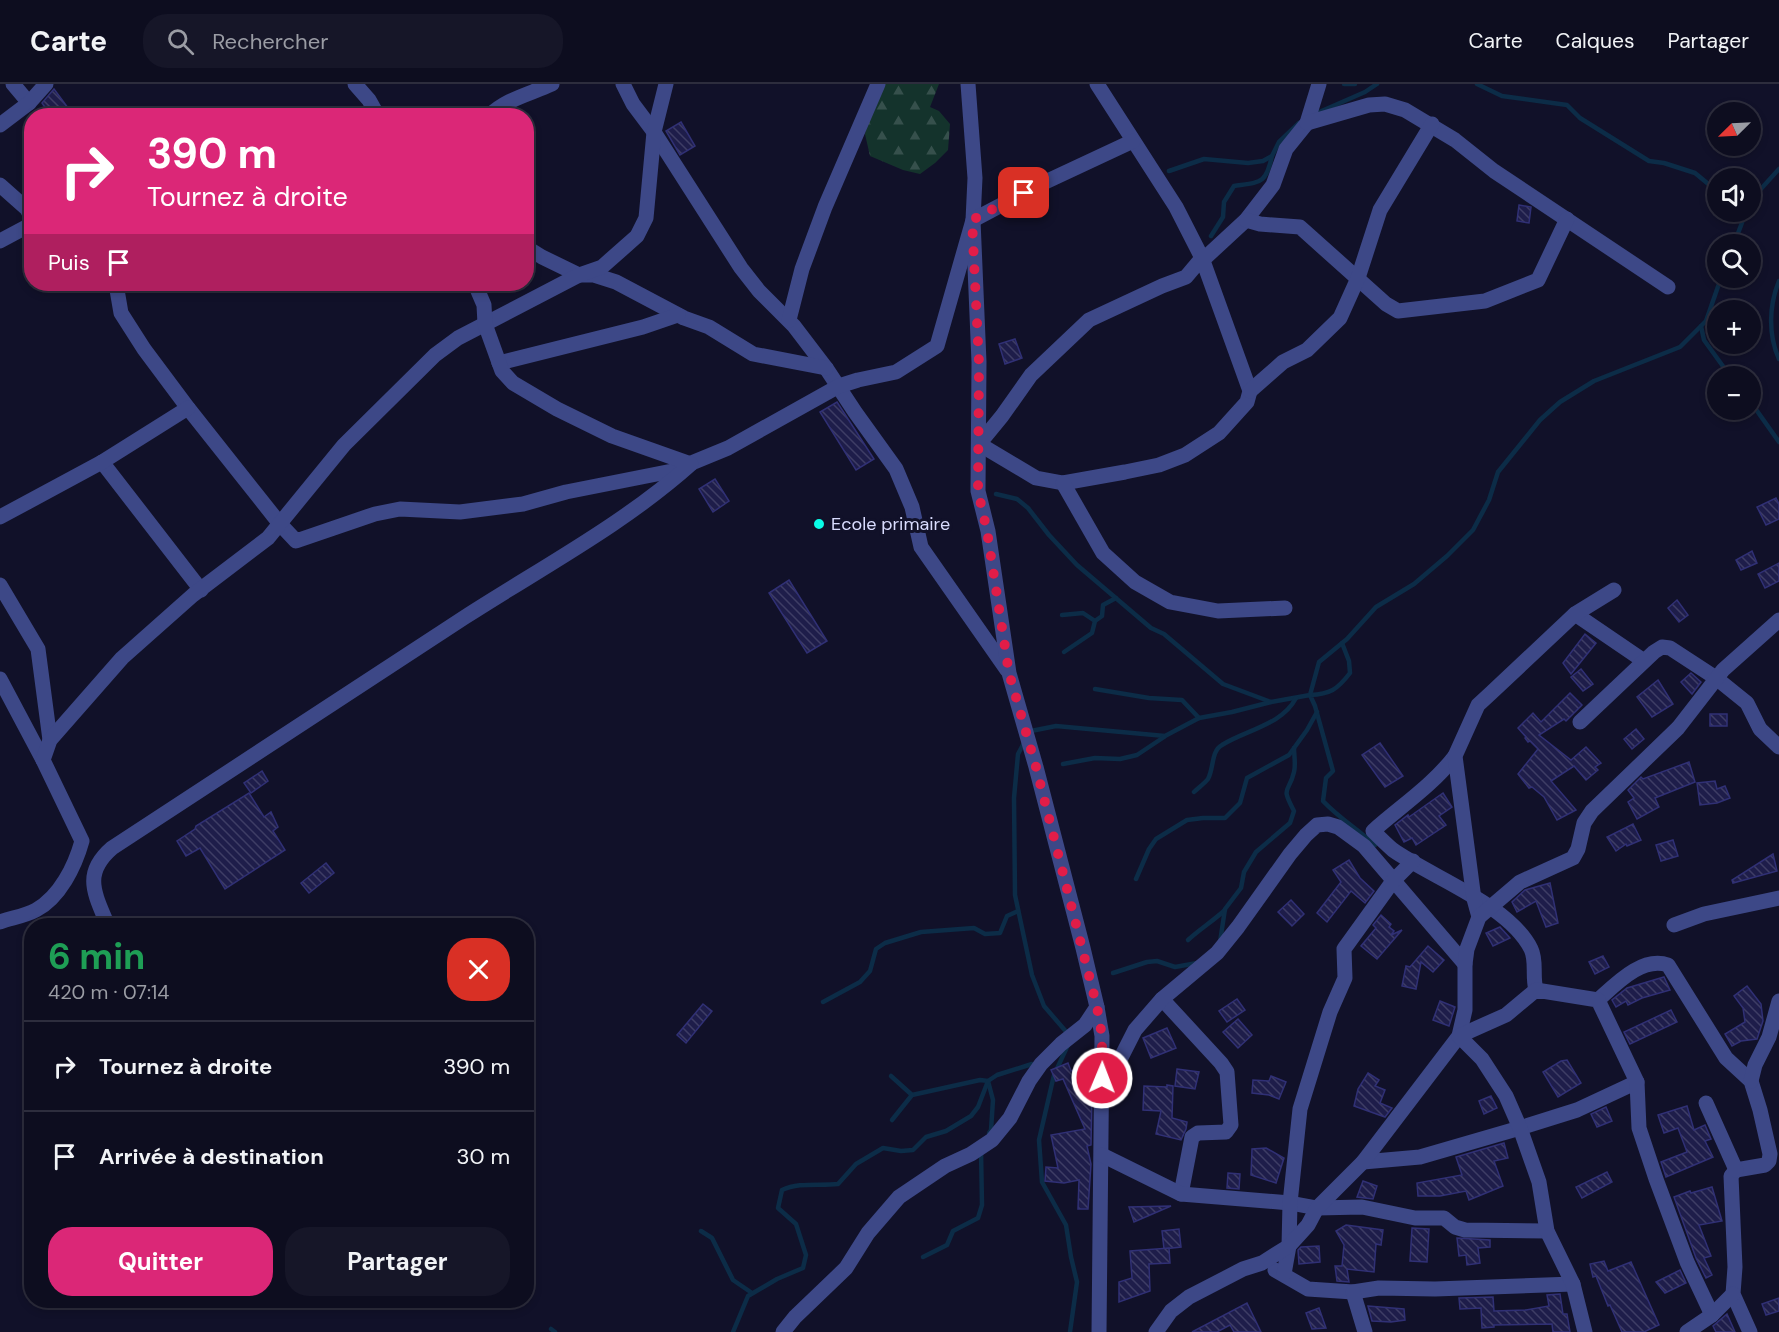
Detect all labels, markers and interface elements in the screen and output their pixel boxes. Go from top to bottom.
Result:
search box [143,14,563,68]
text: Carte [30,23,107,60]
icon: search [164,25,197,58]
text: Rechercher [212,27,328,56]
text: Carte [1468,27,1523,55]
text: Calques [1556,27,1634,55]
text: Partager [1667,27,1749,55]
north arrow [1707,102,1761,156]
map controls [1707,102,1761,420]
text: 390 m [147,126,277,181]
icon: right [48,132,126,210]
pin [998,167,1049,218]
button: sound [1707,168,1761,222]
icon: arrive [1007,176,1040,209]
text: Tournez à droite [147,179,348,214]
button: search [1707,234,1761,288]
icon: arrive [102,246,135,279]
text: Puis [48,248,90,277]
button: + [1707,300,1761,354]
button: − [1707,366,1761,420]
place label: Ecole primaire [831,512,950,536]
marker: Ecole primaire [812,517,826,531]
text: 6 min [48,933,145,980]
button: close [447,938,510,1001]
text: 420 m · 07:14 [48,979,169,1005]
position arrow [1070,1046,1134,1110]
icon: right [48,1050,81,1083]
text: Tournez à droite [99,1052,272,1081]
text: 390 m [443,1052,510,1081]
icon: arrive [48,1140,81,1173]
text: Arrivée à destination [99,1142,324,1171]
text: 30 m [456,1142,510,1171]
button: Quitter [48,1227,273,1296]
button: Partager [285,1227,510,1296]

